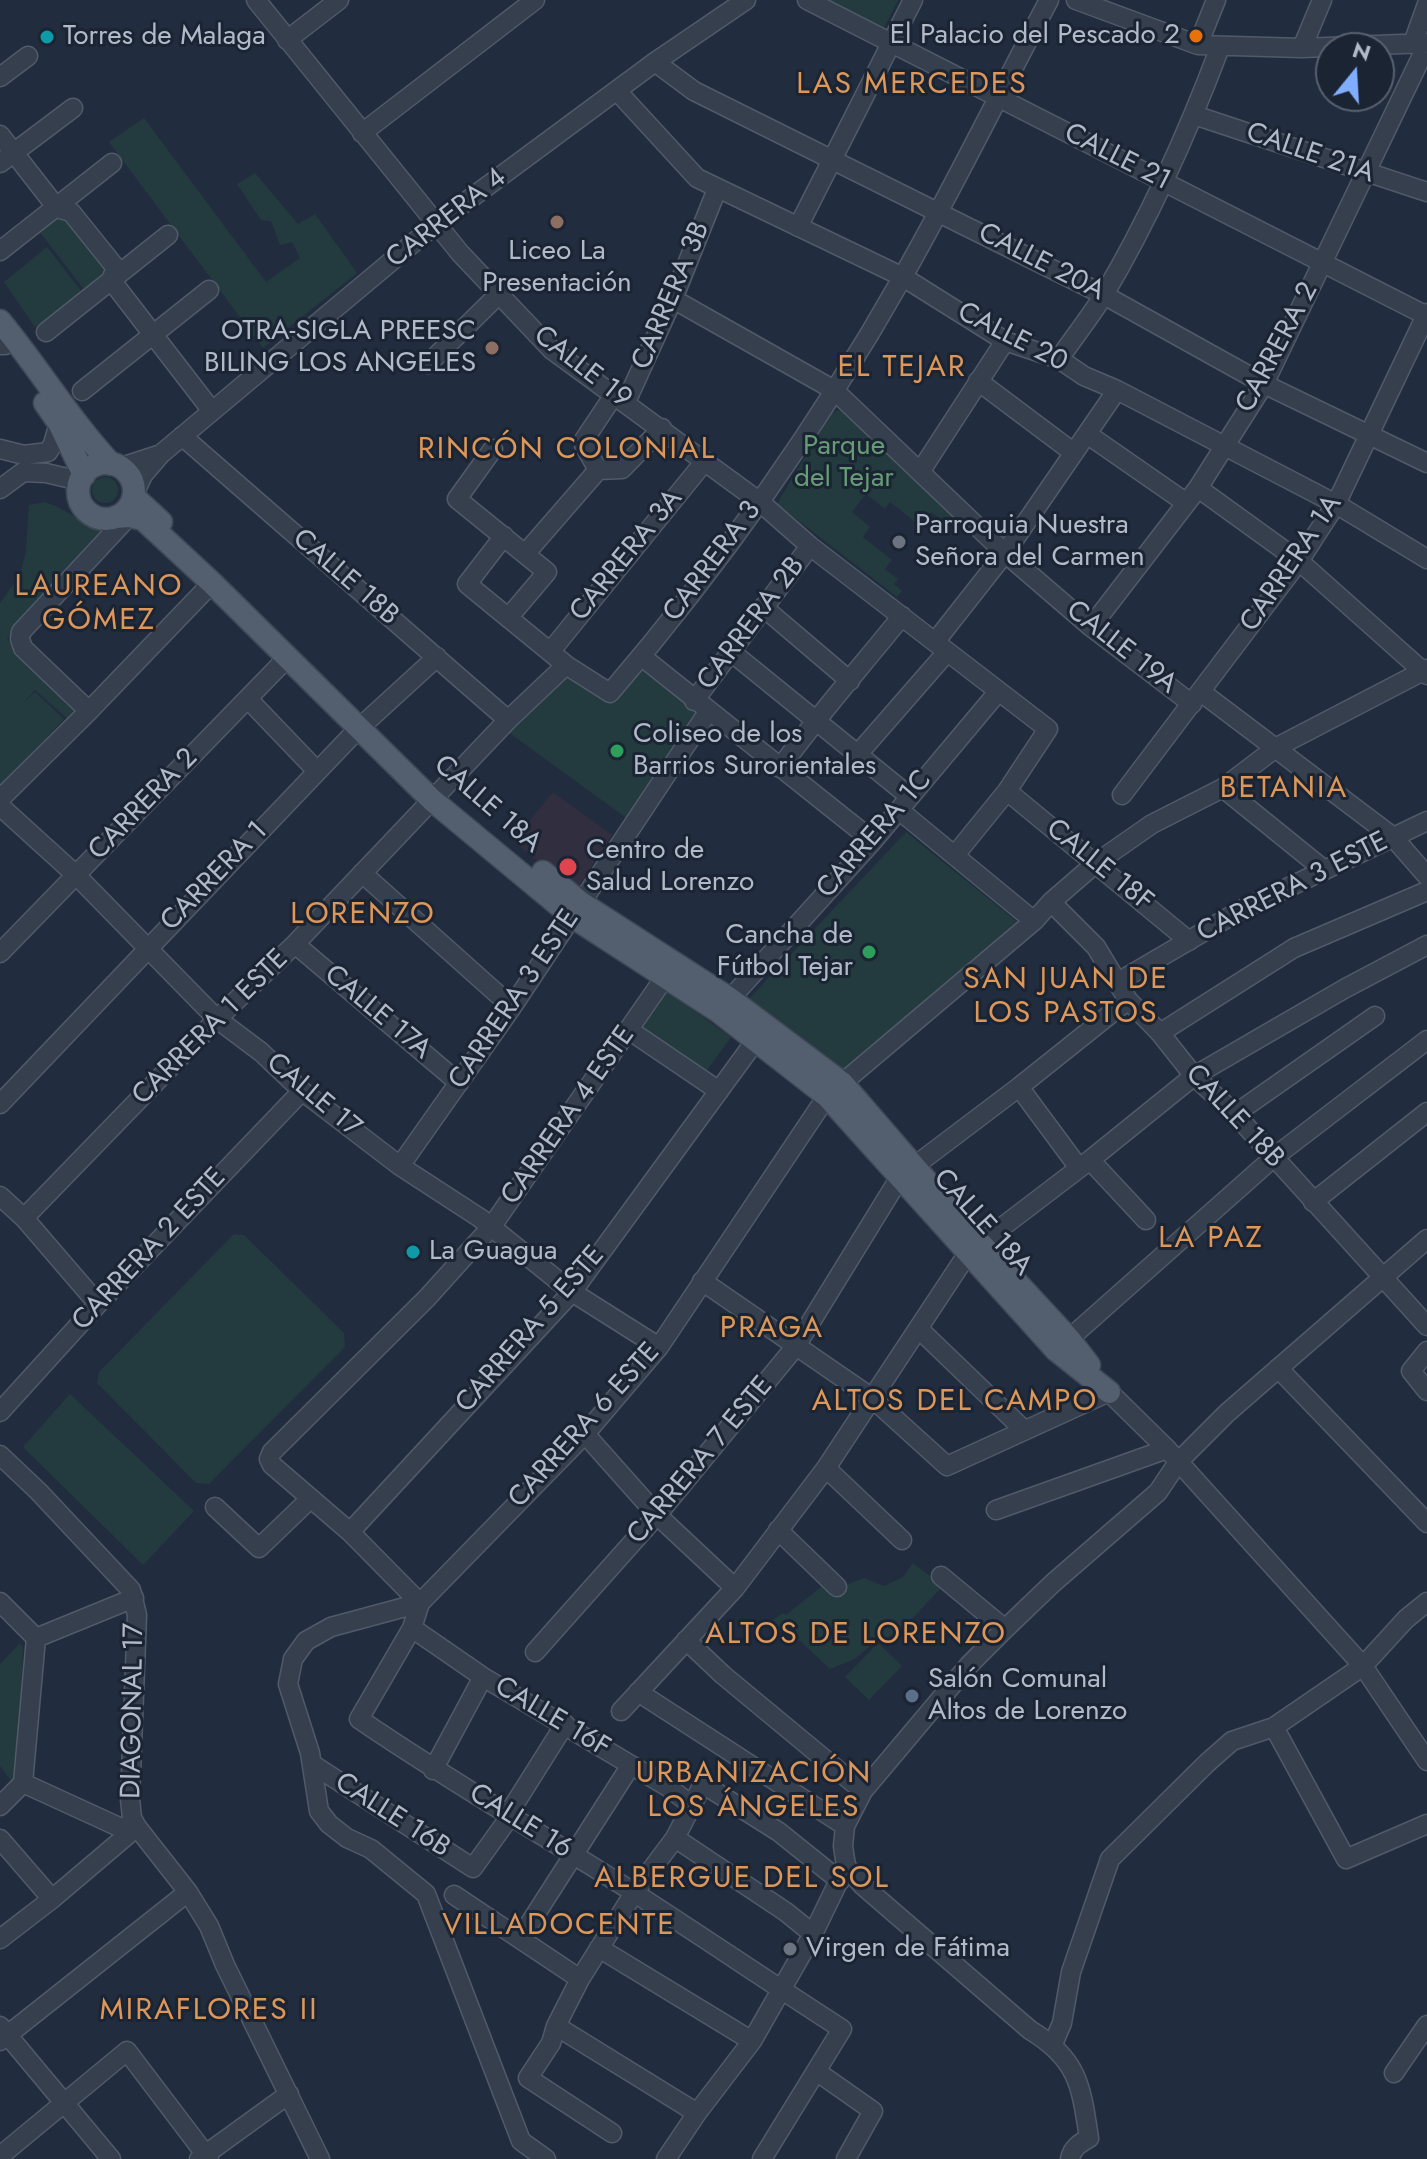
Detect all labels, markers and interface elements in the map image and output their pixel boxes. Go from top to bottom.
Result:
place label: El Palacio del Pescado 2 [890,19,1180,53]
place label: Torres de Malaga [63,20,266,54]
marker: El Palacio del Pescado 2 [1187,27,1205,45]
marker: Torres de Malaga [38,28,56,46]
north arrow [1315,32,1395,112]
text: N [1349,33,1375,69]
district label: LAS MERCEDES [796,68,1028,104]
street label: CALLE 21A [1242,116,1378,192]
street label: CALLE 21 [1058,117,1176,199]
street label: CARRERA 4 [380,162,514,276]
marker: Liceo La Presentación [548,213,566,231]
street label: CARRERA 3B [626,217,718,375]
street label: CALLE 20A [972,217,1110,309]
place label: Liceo La Presentación [482,235,632,301]
street label: CARRERA 2 [1230,277,1326,419]
street label: CALLE 20 [951,296,1073,380]
place label: OTRA-SIGLA PREESC BILING LOS ANGELES [204,315,476,381]
street label: CALLE 19 [526,319,638,417]
marker: OTRA-SIGLA PREESC BILING LOS ANGELES [483,339,501,357]
district label: EL TEJAR [837,351,967,387]
park label: Parque del Tejar [794,430,894,496]
district label: RINCÓN COLONIAL [418,433,716,469]
street label: CARRERA 3A [564,483,690,629]
street label: CARRERA 1A [1234,489,1350,639]
street label: CARRERA 3 [657,495,769,629]
place label: Parroquia Nuestra Señora del Carmen [915,509,1145,575]
street label: CALLE 18B [285,523,405,633]
marker: Parroquia Nuestra Señora del Carmen [890,533,908,551]
street label: CARRERA 2B [691,551,813,697]
district label: LAUREANO GÓMEZ [14,570,184,640]
street label: CALLE 19A [1059,594,1183,702]
place label: Coliseo de los Barrios Surorientales [633,718,876,784]
street label: CARRERA 2 [82,742,206,868]
marker: Coliseo de los Barrios Surorientales [608,742,626,760]
street label: CALLE 18A [426,749,548,861]
street label: CARRERA 1C [810,764,940,906]
district label: BETANIA [1220,772,1348,808]
street label: CALLE 18F [1039,813,1159,919]
street label: CARRERA 1 [155,815,275,939]
street label: CARRERA 3 ESTE [1192,825,1394,951]
place label: Centro de Salud Lorenzo [586,834,754,900]
marker: Centro de Salud Lorenzo [557,856,579,878]
district label: LORENZO [290,898,436,934]
street label: CARRERA 3 ESTE [443,904,587,1096]
place label: Cancha de Fútbol Tejar [717,919,853,985]
street label: CARRERA 1 ESTE [126,943,296,1113]
marker: Cancha de Fútbol Tejar [860,943,878,961]
street label: CALLE 17A [317,959,437,1067]
district label: SAN JUAN DE LOS PASTOS [963,963,1169,1034]
street label: CARRERA 4 ESTE [495,1020,643,1212]
street label: CALLE 17 [259,1047,367,1145]
street label: CALLE 18B [1177,1058,1291,1176]
street label: CARRERA 2 ESTE [66,1162,234,1338]
street label: CALLE 18A [925,1163,1039,1283]
district label: LA PAZ [1158,1222,1264,1258]
place label: La Guagua [429,1235,557,1269]
street label: CARRERA 5 ESTE [449,1240,613,1420]
marker: La Guagua [404,1243,422,1261]
district label: PRAGA [720,1312,824,1348]
street label: CARRERA 6 ESTE [502,1337,668,1515]
street label: CARRERA 7 ESTE [621,1370,781,1552]
district label: ALTOS DEL CAMPO [812,1385,1098,1421]
district label: ALTOS DE LORENZO [705,1618,1007,1654]
street label: DIAGONAL 17 [116,1623,152,1799]
place label: Salón Comunal Altos de Lorenzo [928,1663,1127,1729]
street label: CALLE 16F [488,1670,616,1766]
marker: Salón Comunal Altos de Lorenzo [903,1687,921,1705]
district label: URBANIZACIÓN LOS ÁNGELES [636,1757,872,1828]
street label: CALLE 16B [328,1766,456,1866]
street label: CALLE 16 [462,1777,578,1867]
district label: ALBERGUE DEL SOL [594,1862,890,1898]
district label: VILLADOCENTE [442,1909,676,1945]
place label: Virgen de Fátima [806,1932,1010,1966]
marker: Virgen de Fátima [781,1940,799,1958]
district label: MIRAFLORES II [100,1994,318,2030]

